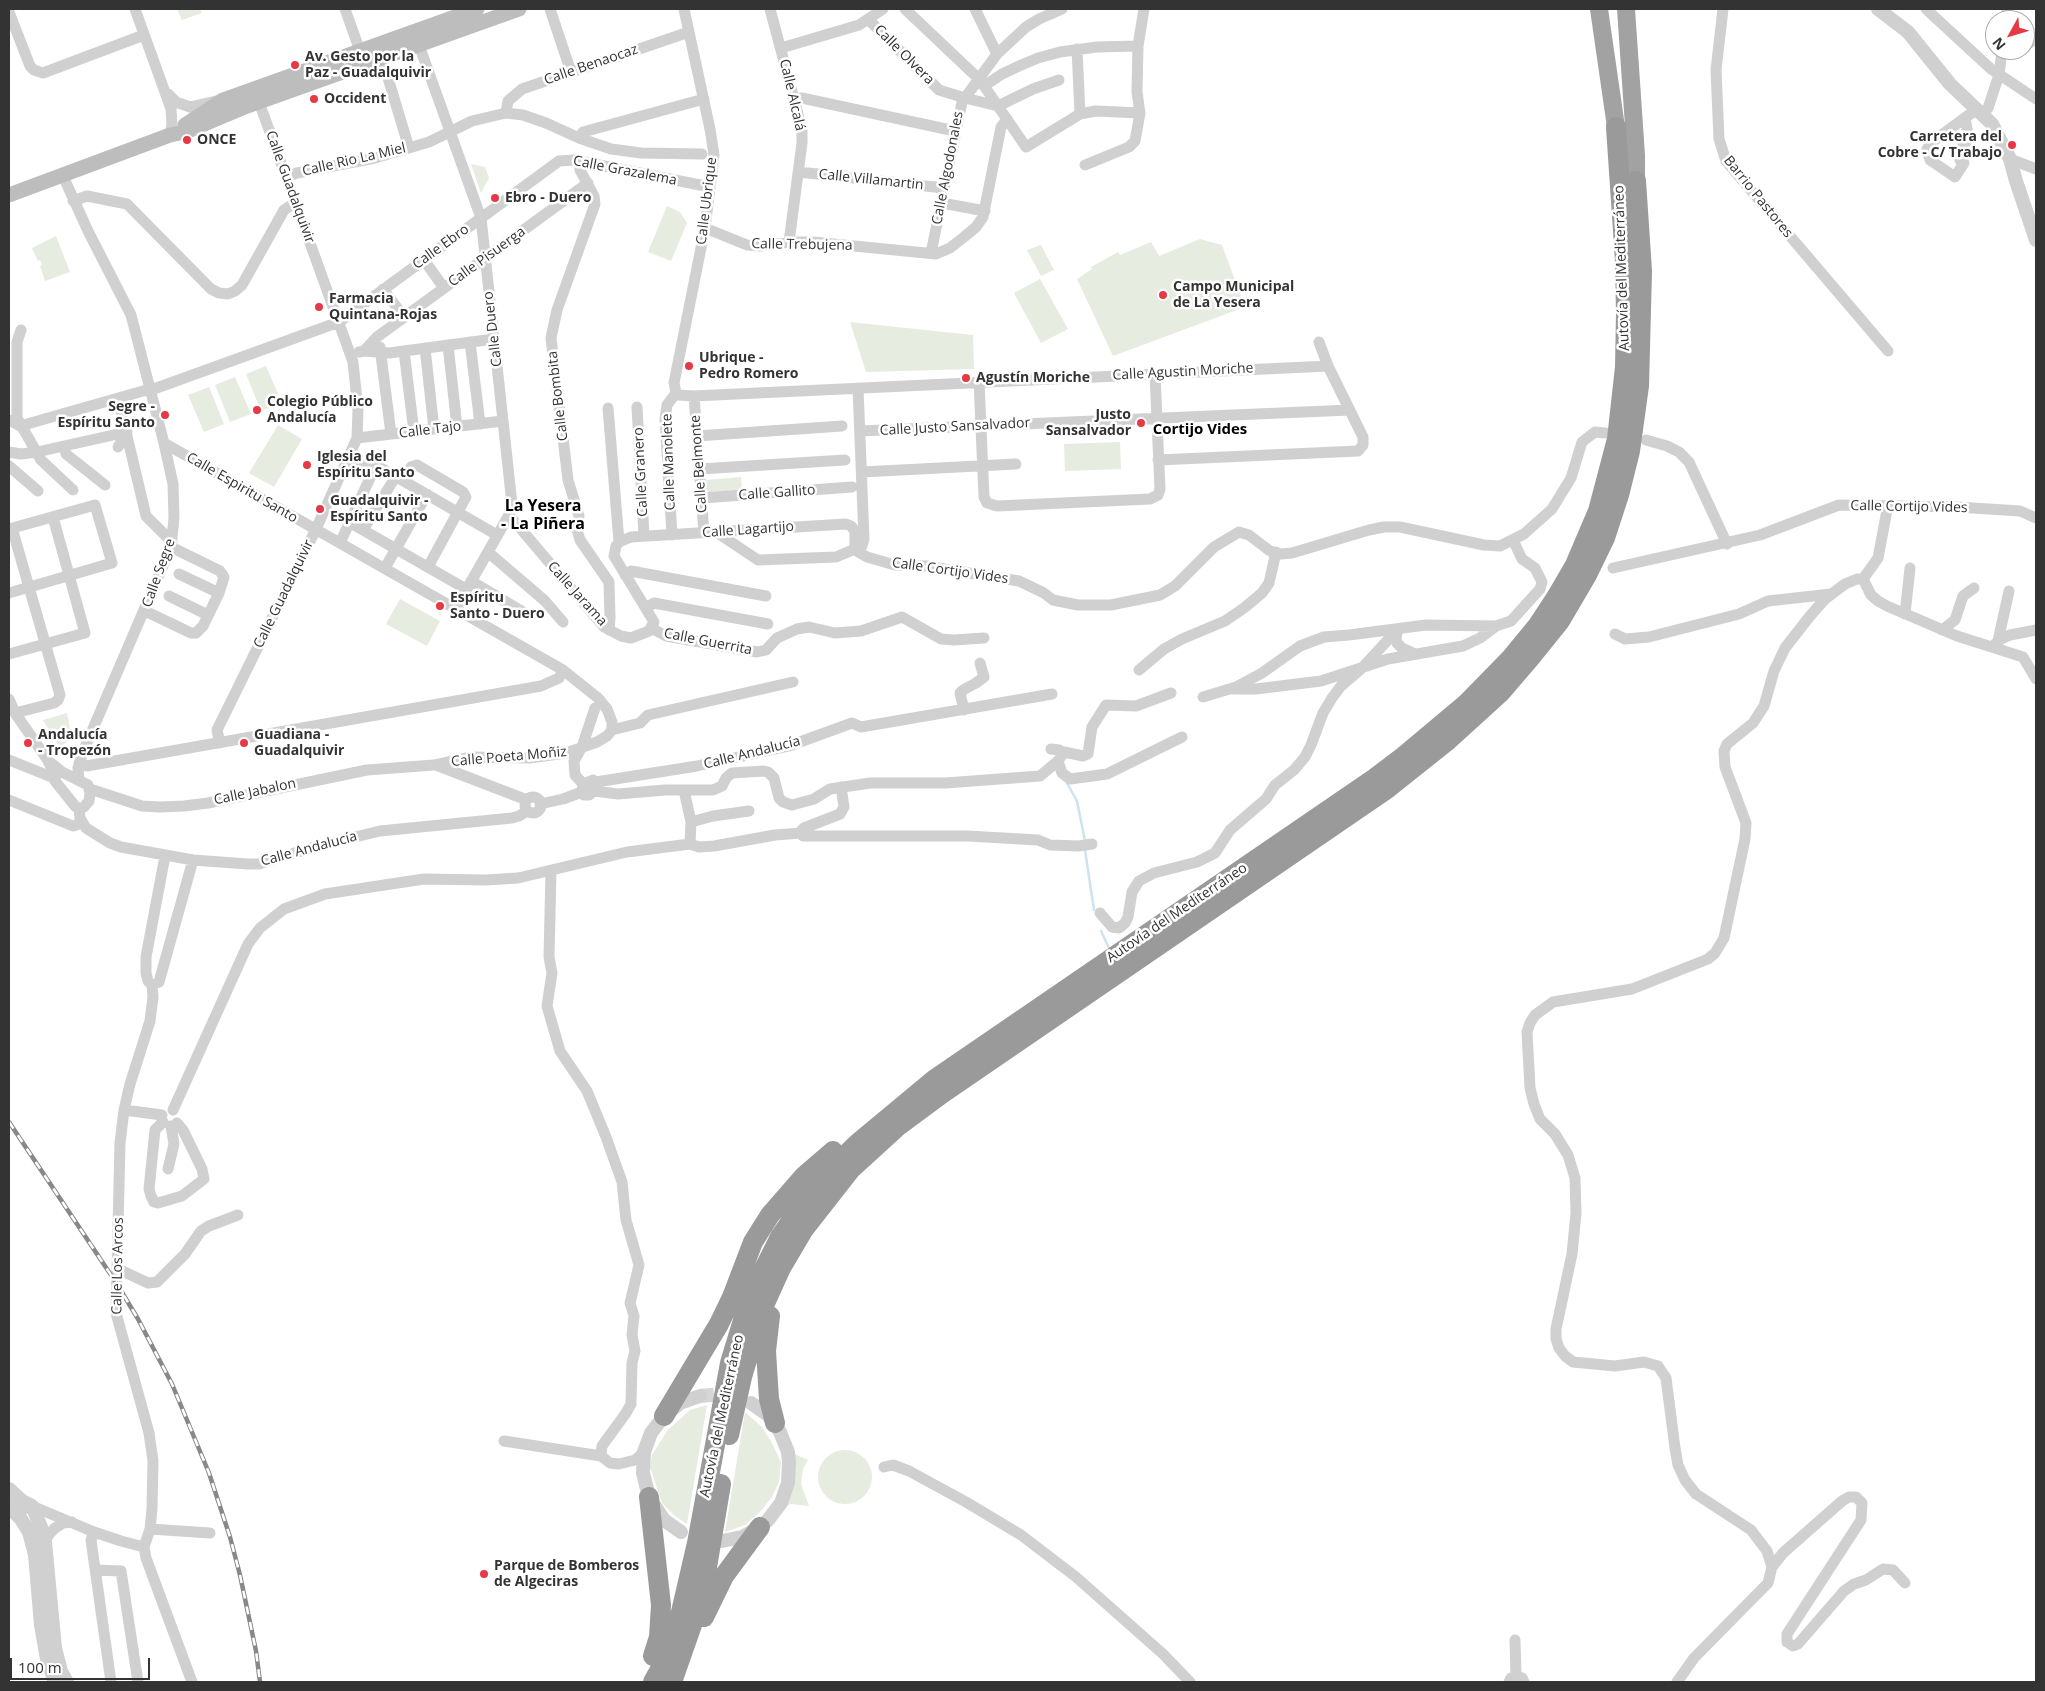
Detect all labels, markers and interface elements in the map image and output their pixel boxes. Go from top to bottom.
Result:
north arrow [1985,10,2035,60]
street label: Calle Olvera [871,22,937,88]
text: N [1988,34,2010,55]
street label: Calle Benaocaz [542,41,640,89]
place label: Av. Gesto por la Paz - Guadalquivir [305,49,431,82]
street label: Calle Alcalá [776,57,808,133]
marker: Av. Gesto por la Paz - Guadalquivir [289,59,301,71]
place label: Occident [324,91,386,107]
marker: Occident [308,93,320,105]
street label: Calle Algodonales [929,110,967,226]
street label: Calle Guadalquivir [262,128,318,246]
place label: Carretera del Cobre - C/ Trabajo [1878,129,2002,162]
place label: ONCE [197,132,236,148]
marker: ONCE [181,134,193,146]
marker: Carretera del Cobre - C/ Trabajo [2006,139,2018,151]
street label: Calle Rio La Miel [301,140,407,180]
street label: Calle Grazalema [572,153,678,189]
street label: Barrio Pastores [1720,153,1796,241]
street label: Calle Ubrique [693,156,721,246]
street label: Calle Villamartin [818,166,924,194]
street label: Autovía del Mediterráneo [1611,185,1633,351]
place label: Ebro - Duero [505,190,591,206]
marker: Ebro - Duero [489,192,501,204]
street label: Calle Ebro [410,221,472,273]
street label: Calle Pisuerga [445,223,529,291]
street label: Calle Trebujena [751,236,853,254]
place label: Campo Municipal de La Yesera [1173,279,1294,312]
marker: Campo Municipal de La Yesera [1157,289,1169,301]
street label: Calle Duero [480,290,506,368]
place label: Farmacia Quintana-Rojas [329,291,437,324]
marker: Farmacia Quintana-Rojas [313,301,325,313]
street label: Calle Bombita [544,350,572,442]
place label: Ubrique - Pedro Romero [699,350,799,382]
marker: Ubrique - Pedro Romero [683,360,695,372]
street label: Calle Agustin Moriche [1112,360,1254,384]
place label: Agustín Moriche [976,370,1090,386]
marker: Agustín Moriche [960,372,972,384]
place label: Colegio Público Andalucía [267,394,373,427]
place label: Segre - Espíritu Santo [57,399,155,432]
marker: Colegio Público Andalucía [251,404,263,416]
place label: Justo Sansalvador [1046,407,1131,440]
marker: Segre - Espíritu Santo [159,409,171,421]
street label: Calle Manolete [659,413,679,511]
street label: Calle Belmonte [687,414,711,514]
street label: Calle Justo Sansalvador [879,415,1031,439]
marker: Justo Sansalvador [1135,417,1147,429]
street label: Calle Tajo [398,418,462,442]
district label: Cortijo Vides [1153,421,1247,439]
street label: Calle Granero [630,427,652,517]
street label: Calle Espiritu Santo [183,449,301,527]
place label: Iglesia del Espíritu Santo [317,449,415,482]
marker: Iglesia del Espíritu Santo [301,459,313,471]
street label: Calle Gallito [738,482,816,504]
place label: Guadalquivir - Espíritu Santo [330,493,428,526]
district label: La Yesera - La Piñera [501,496,585,534]
street label: Calle Cortijo Vides [1850,498,1968,516]
marker: Guadalquivir - Espíritu Santo [314,503,326,515]
street label: Calle Lagartijo [702,518,794,542]
street label: Calle Segre [139,536,179,610]
street label: Calle Guadalquivir [250,537,318,651]
street label: Calle Cortijo Vides [891,555,1009,587]
street label: Calle Jarama [544,558,610,630]
place label: Espíritu Santo - Duero [450,590,545,622]
marker: Espíritu Santo - Duero [434,600,446,612]
street label: Calle Guerrita [662,625,754,659]
place label: Andalucía - Tropezón [38,727,111,760]
place label: Guadiana - Guadalquivir [254,727,344,760]
street label: Calle Andalucía [702,733,802,773]
marker: Andalucía - Tropezón [22,737,34,749]
marker: Guadiana - Guadalquivir [238,737,250,749]
street label: Calle Poeta Moñiz [451,744,567,770]
street label: Calle Jabalon [212,775,298,809]
street label: Calle Andalucía [259,828,359,870]
street label: Autovía del Mediterráneo [1104,860,1250,966]
street label: Calle Los Arcos [109,1217,127,1315]
street label: Autovía del Mediterráneo [697,1333,747,1499]
place label: Parque de Bomberos de Algeciras [494,1558,639,1590]
marker: Parque de Bomberos de Algeciras [478,1568,490,1580]
scale bar [12,1648,152,1680]
text: 100 m [18,1657,62,1677]

